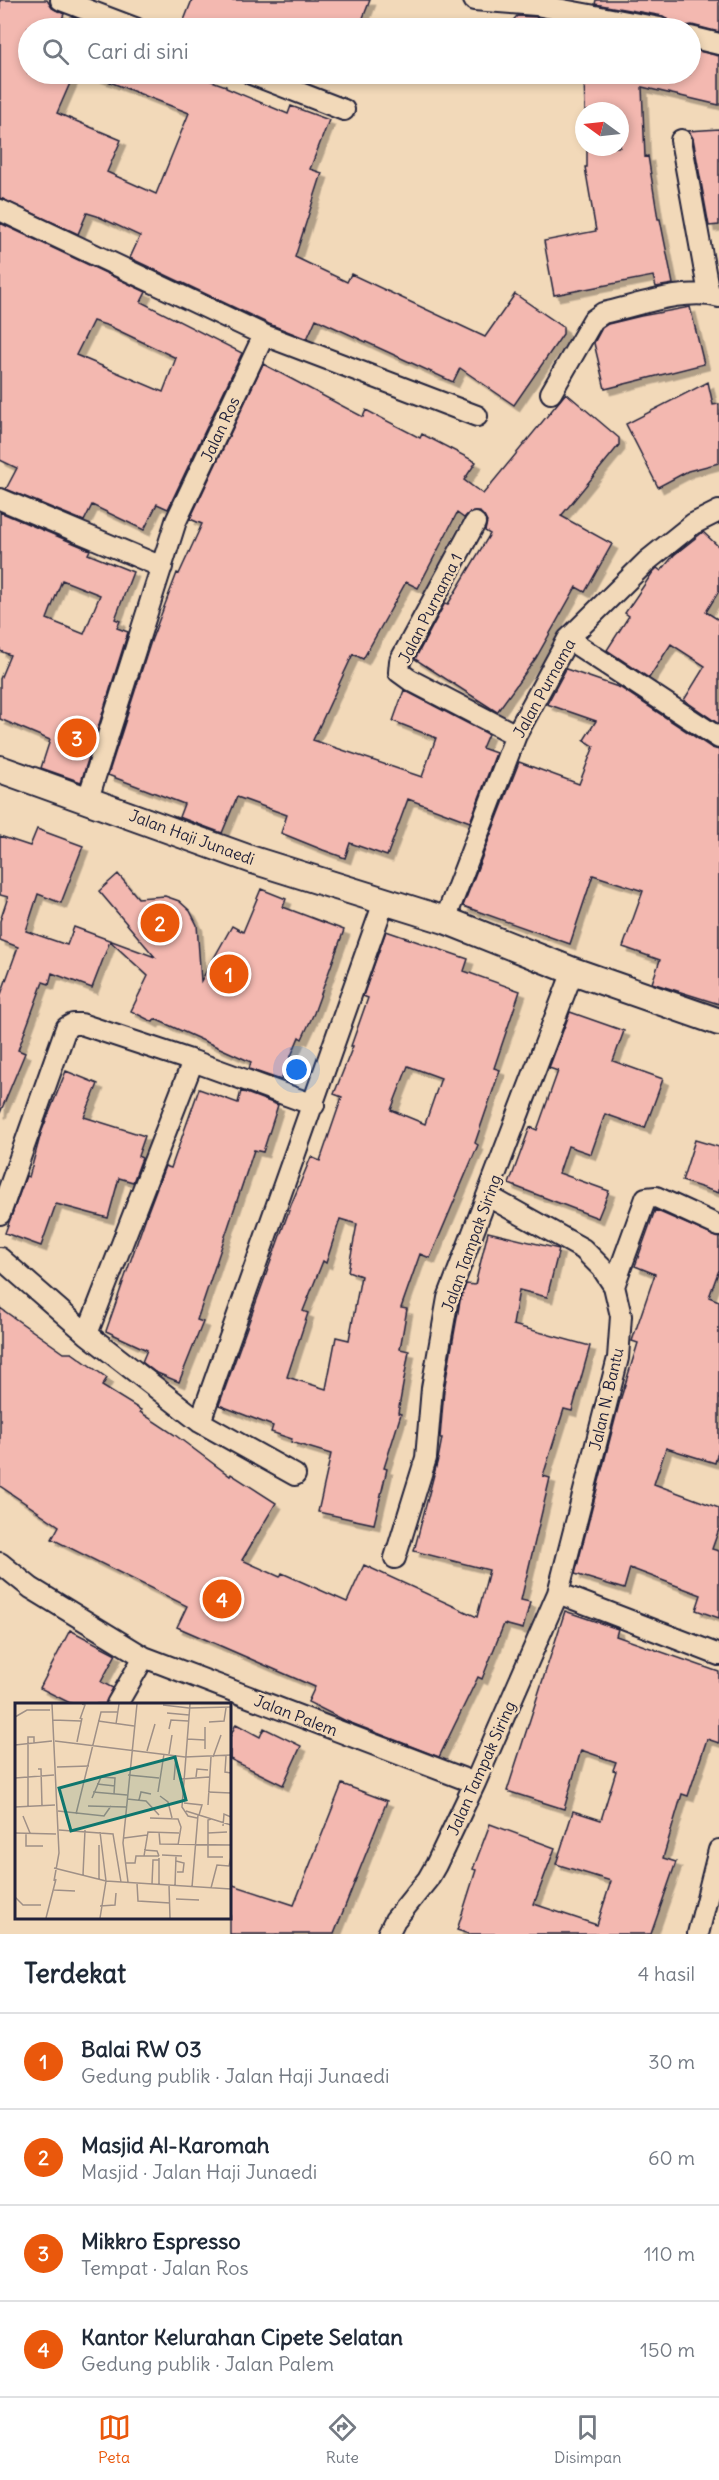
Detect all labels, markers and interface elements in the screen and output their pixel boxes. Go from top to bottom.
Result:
search box [18,18,701,84]
icon: search [39,35,72,68]
text: Cari di sini [87,37,189,65]
north arrow [575,102,629,156]
street label: Jalan Ros [196,393,244,465]
street label: Jalan Purnama 1 [394,550,466,666]
street label: Jalan Purnama [509,635,579,741]
pin: 3 [58,716,97,760]
street label: Jalan Haji Junaedi [127,805,257,869]
pin: 2 [140,900,180,946]
pin: 1 [210,952,248,996]
your location [282,1055,311,1084]
street label: Jalan Tampak Siring [437,1172,505,1314]
street label: Jalan N. Bantu [584,1346,628,1452]
pin: 4 [202,1576,242,1622]
street label: Jalan Palem [252,1690,340,1740]
street label: Jalan Tampak Siring [442,1698,520,1838]
inset map [15,1703,231,1919]
text: Terdekat [24,1957,126,1990]
text: 4 hasil [638,1961,695,1986]
text: Balai RW 03 [81,2035,202,2063]
text: 1 [40,2049,47,2074]
text: 30 m [648,2049,695,2074]
text: Gedung publik · Jalan Haji Junaedi [81,2063,389,2088]
text: Masjid Al-Karomah [81,2131,269,2159]
text: 2 [38,2145,49,2170]
text: 60 m [648,2145,695,2170]
text: Masjid · Jalan Haji Junaedi [81,2159,317,2184]
text: Mikkro Espresso [81,2227,241,2255]
text: 3 [38,2241,49,2266]
text: 110 m [644,2241,695,2266]
text: Tempat · Jalan Ros [81,2255,249,2280]
text: Kantor Kelurahan Cipete Selatan [81,2323,403,2351]
text: 4 [38,2337,49,2362]
text: 150 m [640,2337,695,2362]
text: Gedung publik · Jalan Palem [81,2351,334,2376]
tab: Peta [98,2411,131,2467]
tab: Rute [326,2411,359,2467]
tab: Disimpan [554,2411,621,2467]

